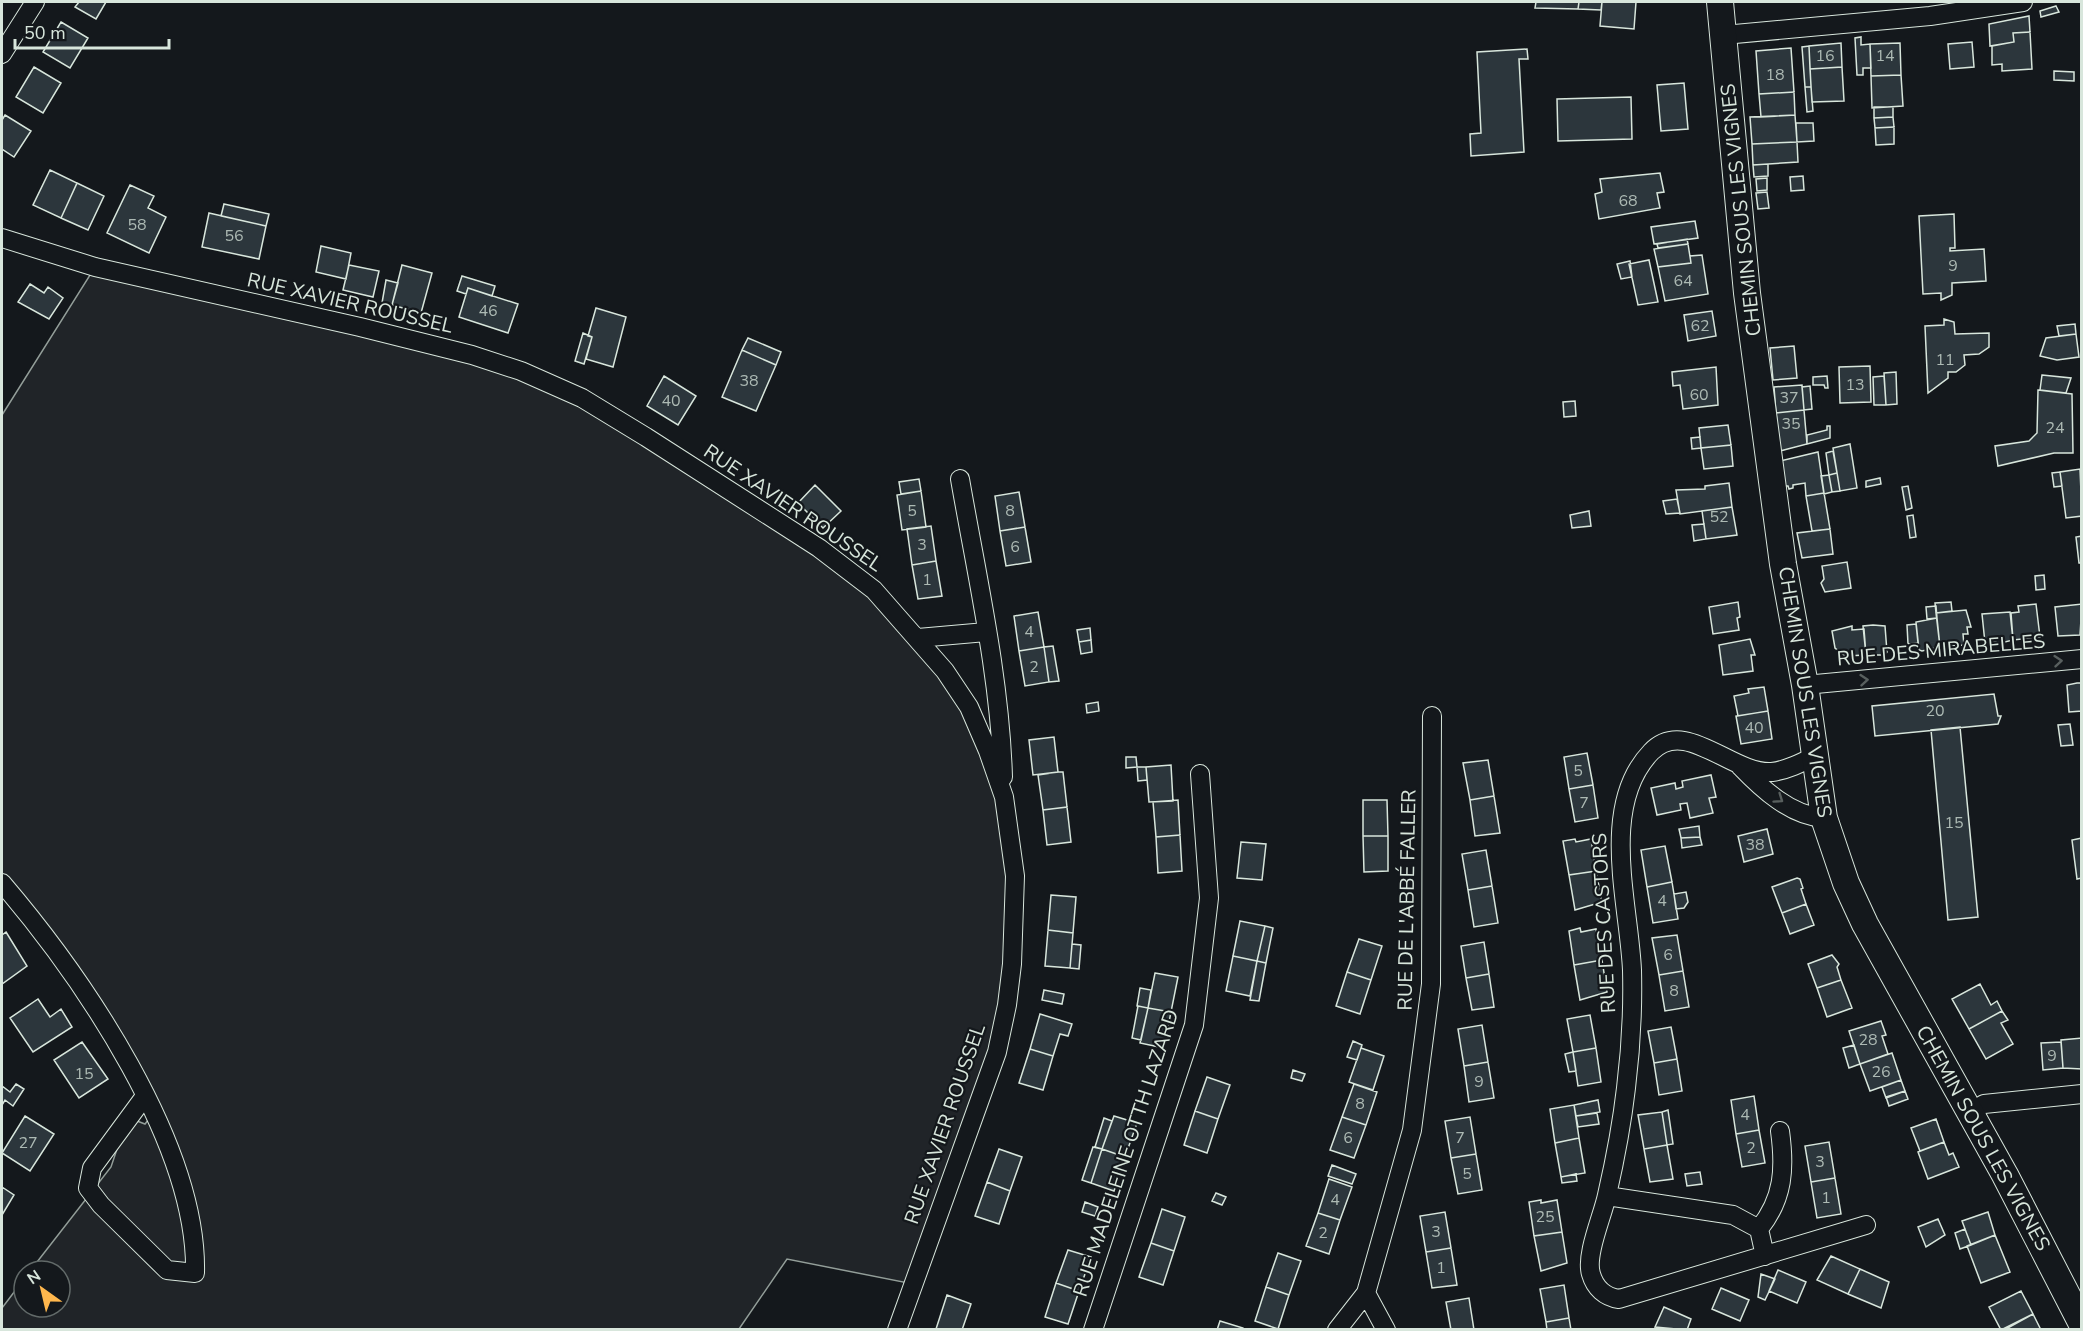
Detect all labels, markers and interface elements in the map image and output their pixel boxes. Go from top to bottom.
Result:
scale bar [15,12,170,50]
text: 50 m [24,21,66,45]
house number: 16 [1815,45,1835,67]
house number: 14 [1875,45,1895,67]
house number: 18 [1765,64,1785,86]
street label: CHEMIN SOUS LES VIGNES [1714,82,1768,338]
house number: 68 [1618,190,1638,212]
house number: 58 [127,214,147,236]
house number: 56 [224,225,244,247]
house number: 9 [1948,255,1958,277]
street label: RUE XAVIER ROUSSEL [245,266,456,340]
house number: 64 [1673,270,1693,292]
house number: 46 [478,300,498,322]
house number: 62 [1690,315,1710,337]
house number: 11 [1935,349,1955,371]
house number: 38 [739,370,759,392]
house number: 13 [1845,374,1865,396]
house number: 60 [1689,384,1709,406]
house number: 37 [1779,387,1799,409]
house number: 40 [661,390,681,412]
house number: 35 [1781,413,1801,435]
house number: 24 [2045,417,2065,439]
street label: RUE XAVIER ROUSSEL [698,438,888,578]
house number: 5 [907,500,917,522]
house number: 8 [1005,500,1015,522]
house number: 52 [1709,506,1729,528]
house number: 3 [917,534,927,556]
house number: 6 [1010,536,1020,558]
street label: CHEMIN SOUS LES VIGNES [1772,565,1838,819]
house number: 1 [922,569,932,591]
house number: 4 [1024,621,1034,643]
street label: RUE DES MIRABELLES [1836,627,2046,673]
one-way arrow [2053,655,2062,668]
house number: 2 [1029,656,1039,678]
one-way arrow [1859,674,1868,687]
house number: 20 [1925,700,1945,722]
house number: 40 [1744,717,1764,739]
house number: 5 [1573,760,1583,782]
street label: RUE DE L'ABBÉ FALLER [1392,789,1422,1011]
house number: 7 [1579,792,1589,814]
one-way arrow [1772,792,1783,803]
house number: 15 [1944,812,1964,834]
street label: RUE DES CASTORS [1586,832,1622,1014]
house number: 38 [1745,834,1765,856]
house number: 4 [1657,890,1667,912]
house number: 6 [1663,944,1673,966]
house number: 8 [1669,980,1679,1002]
street label: RUE MADELEINE OTTH LAZARD [1067,1006,1185,1300]
street label: RUE XAVIER ROUSSEL [898,1020,992,1228]
street label: CHEMIN SOUS LES VIGNES [1910,1020,2056,1256]
house number: 28 [1858,1029,1878,1051]
house number: 9 [2047,1045,2057,1067]
house number: 26 [1871,1061,1891,1083]
house number: 15 [74,1063,94,1085]
house number: 9 [1474,1071,1484,1093]
house number: 8 [1355,1093,1365,1115]
house number: 4 [1740,1104,1750,1126]
house number: 6 [1343,1127,1353,1149]
house number: 7 [1455,1127,1465,1149]
house number: 27 [18,1132,38,1154]
house number: 2 [1746,1137,1756,1159]
house number: 3 [1815,1151,1825,1173]
house number: 5 [1462,1163,1472,1185]
house number: 1 [1821,1187,1831,1209]
house number: 4 [1330,1189,1340,1211]
house number: 25 [1535,1206,1555,1228]
house number: 3 [1431,1221,1441,1243]
house number: 2 [1318,1222,1328,1244]
house number: 1 [1436,1257,1446,1279]
north arrow [12,1259,72,1319]
text: N [23,1265,45,1290]

